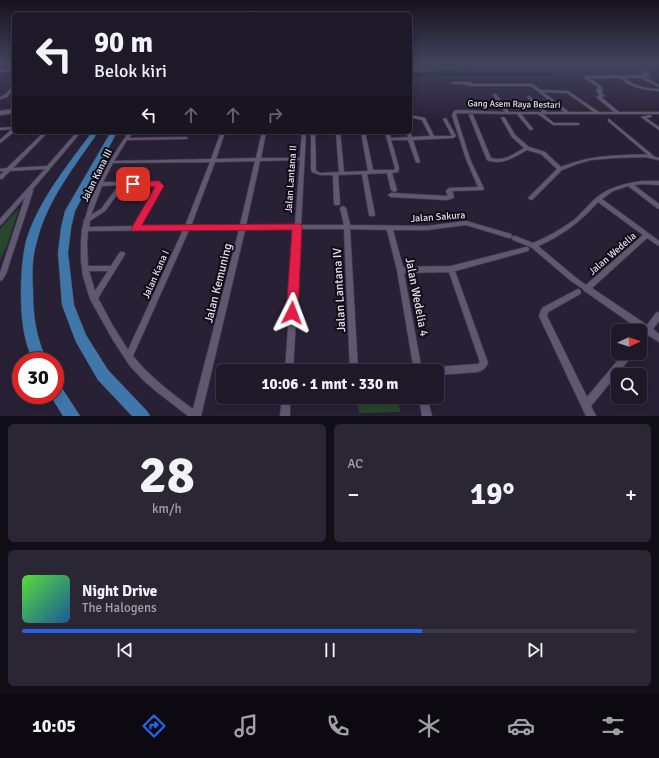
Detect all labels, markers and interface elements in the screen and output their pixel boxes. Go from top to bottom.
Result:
text: 90 m [94,26,153,60]
icon: left [28,28,80,80]
text: Belok kiri [94,60,167,82]
street label: Gang Asem Raya Bestari [467,98,561,111]
icon: left [138,104,160,126]
icon: ahead [180,104,202,126]
icon: ahead [222,104,244,126]
icon: right [264,104,286,126]
street label: Jalan Lantana II [283,145,299,213]
street label: Jalan Kana III [79,147,115,204]
pin [116,167,150,201]
icon: arrive [122,173,144,195]
street label: Jalan Sakura [410,209,466,225]
street label: Jalan Wedelia [586,230,639,278]
street label: Jalan Kemuning [201,242,236,325]
street label: Jalan Lantana IV [330,247,349,333]
street label: Jalan Kana I [140,248,172,300]
street label: Jalan Wedelia 4 [402,256,432,338]
position arrow [271,292,313,334]
north arrow [611,324,647,360]
map controls [611,324,647,404]
speed limit sign: 30 [12,352,64,404]
button: search [611,368,647,404]
text: 10:06 · 1 mnt · 330 m [262,375,398,393]
text: 28 [139,443,195,507]
text: AC [348,456,363,472]
text: 19° [470,476,514,513]
text: − [348,481,359,508]
text: + [625,481,637,508]
text: km/h [152,501,181,517]
text: Night Drive [82,582,157,600]
text: The Halogens [82,600,157,616]
icon: previous [114,639,136,661]
icon: pause [319,639,341,661]
icon: next [524,639,546,661]
icon: directions [140,712,168,740]
icon: music [232,712,260,740]
icon: phone [324,712,352,740]
icon: climate [415,712,443,740]
icon: car [507,712,535,740]
icon: filters [599,712,627,740]
text: 10:05 [32,715,76,737]

